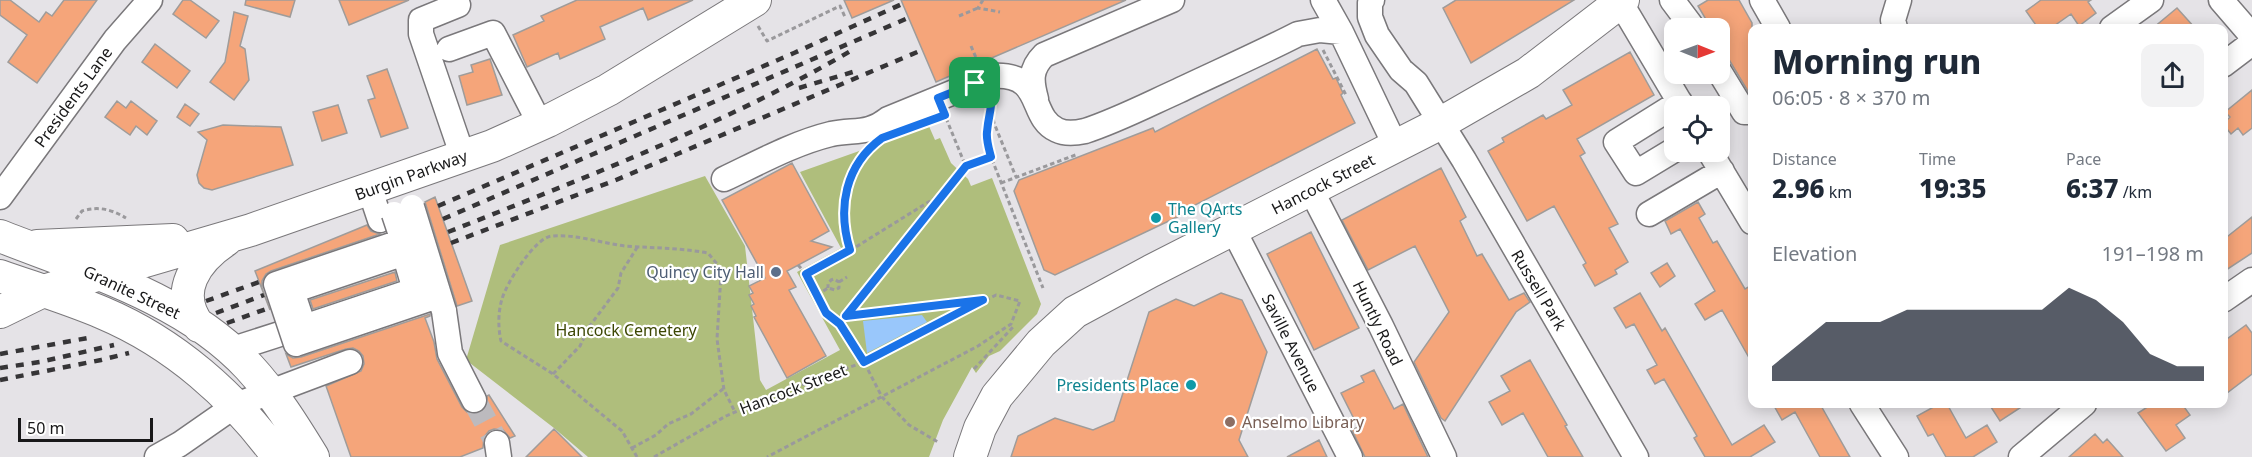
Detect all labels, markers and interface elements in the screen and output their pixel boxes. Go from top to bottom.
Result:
north arrow [1664,18,1730,84]
map controls [1664,18,1730,162]
text: Morning run [1772,39,1981,84]
street label: Presidents Lane [29,42,117,152]
button: share [2141,44,2204,107]
pin [949,57,1000,108]
icon: arrive [958,66,991,99]
text: 06:05 · 8 × 370 m [1772,84,1930,111]
button: locate [1664,96,1730,162]
street label: Burgin Parkway [352,144,471,206]
street label: Hancock Street [1268,148,1379,219]
text: Distance [1772,148,1837,170]
text: Time [1919,148,1956,170]
text: Pace [2066,148,2101,170]
text: 2.96 [1772,170,1825,206]
text: 19:35 [1919,170,1987,206]
text: 6:37 [2066,170,2119,206]
text: km [1825,181,1852,203]
text: /km [2119,181,2152,203]
place label: The QArts Gallery [1168,198,1242,238]
marker: The QArts Gallery [1149,211,1163,225]
text: Elevation [1772,240,1857,267]
text: 191–198 m [2101,240,2204,267]
street label: Russell Park [1506,246,1572,335]
street label: Granite Street [80,260,184,324]
place label: Quincy City Hall [646,261,764,283]
marker: Quincy City Hall [769,265,783,279]
street label: Huntly Road [1348,277,1408,369]
street label: Saville Avenue [1257,290,1325,396]
park label: Hancock Cemetery [555,319,697,341]
street label: Hancock Street [736,358,850,420]
place label: Presidents Place [1056,374,1179,396]
marker: Presidents Place [1184,378,1198,392]
place label: Anselmo Library [1242,411,1365,433]
scale bar [18,415,153,442]
marker: Anselmo Library [1223,415,1237,429]
text: 50 m [27,417,64,439]

